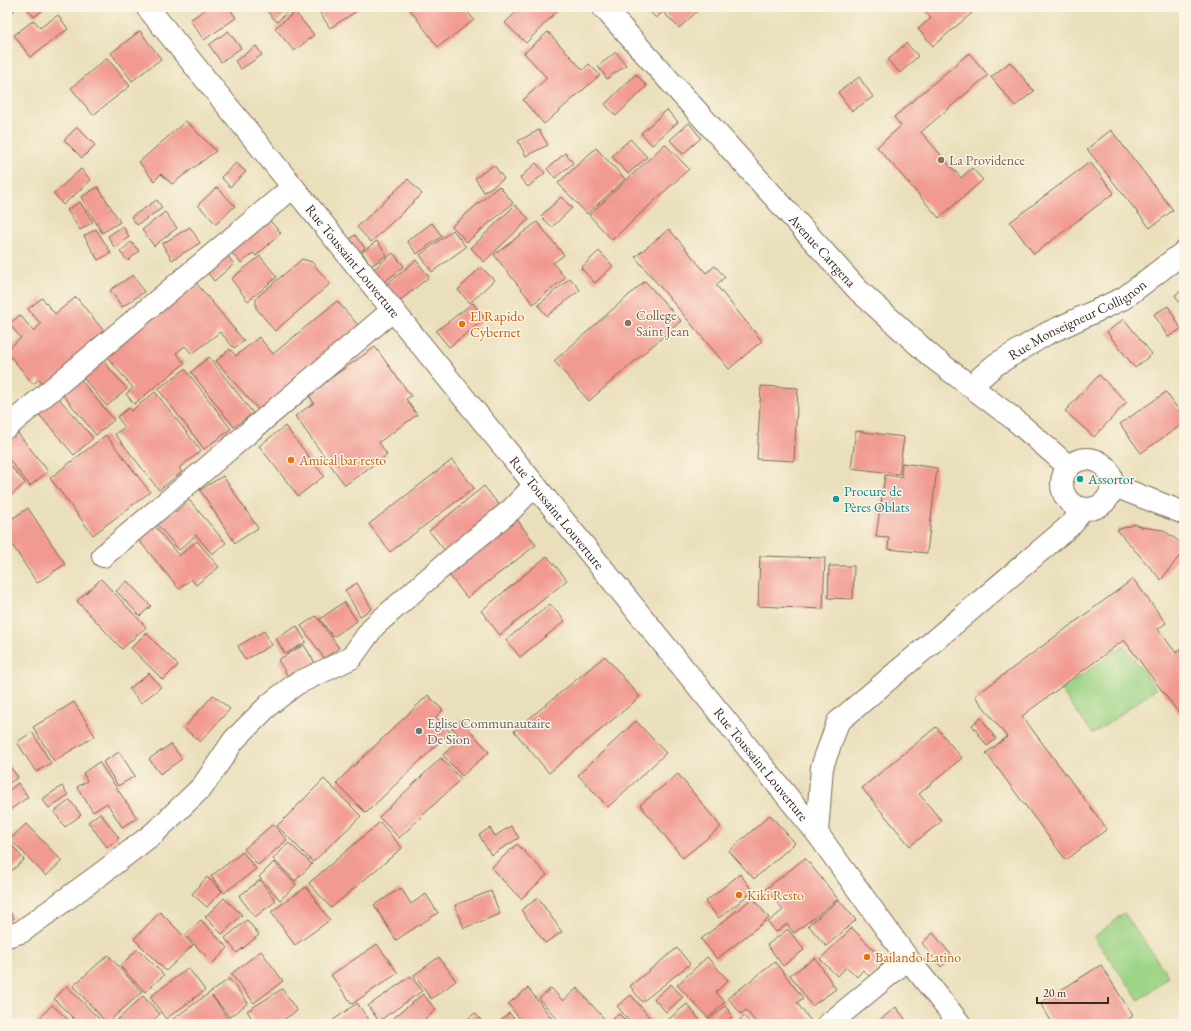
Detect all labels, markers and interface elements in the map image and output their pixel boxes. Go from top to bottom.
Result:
place label: La Providence [949,151,1026,169]
marker: La Providence [936,155,946,165]
street label: Rue Toussaint Louverture [302,201,405,322]
street label: Avenue Cartgena [784,210,860,291]
street label: Rue Monseigneur Collignon [1005,275,1150,364]
place label: College Saint Jean [636,306,690,340]
place label: El Rapido Cybernet [470,307,524,341]
marker: College Saint Jean [623,318,633,328]
marker: El Rapido Cybernet [457,319,467,329]
place label: Amical bar resto [298,451,386,469]
street label: Rue Toussaint Louverture [506,452,609,573]
marker: Amical bar resto [286,455,296,465]
place label: Assortor [1087,470,1135,488]
marker: Assortor [1075,474,1085,484]
place label: Procure de Pères Oblats [844,482,910,516]
marker: Procure de Pères Oblats [831,494,841,504]
street label: Rue Toussaint Louverture [710,704,813,825]
place label: Eglise Communautaire De Sion [427,714,551,748]
marker: Eglise Communautaire De Sion [414,726,424,736]
place label: Kiki Resto [747,886,804,904]
marker: Kiki Resto [734,890,744,900]
place label: Bailando Latino [875,948,961,966]
marker: Bailando Latino [862,952,872,962]
scale bar [1037,979,1108,1005]
text: 20 m [1043,985,1067,1001]

